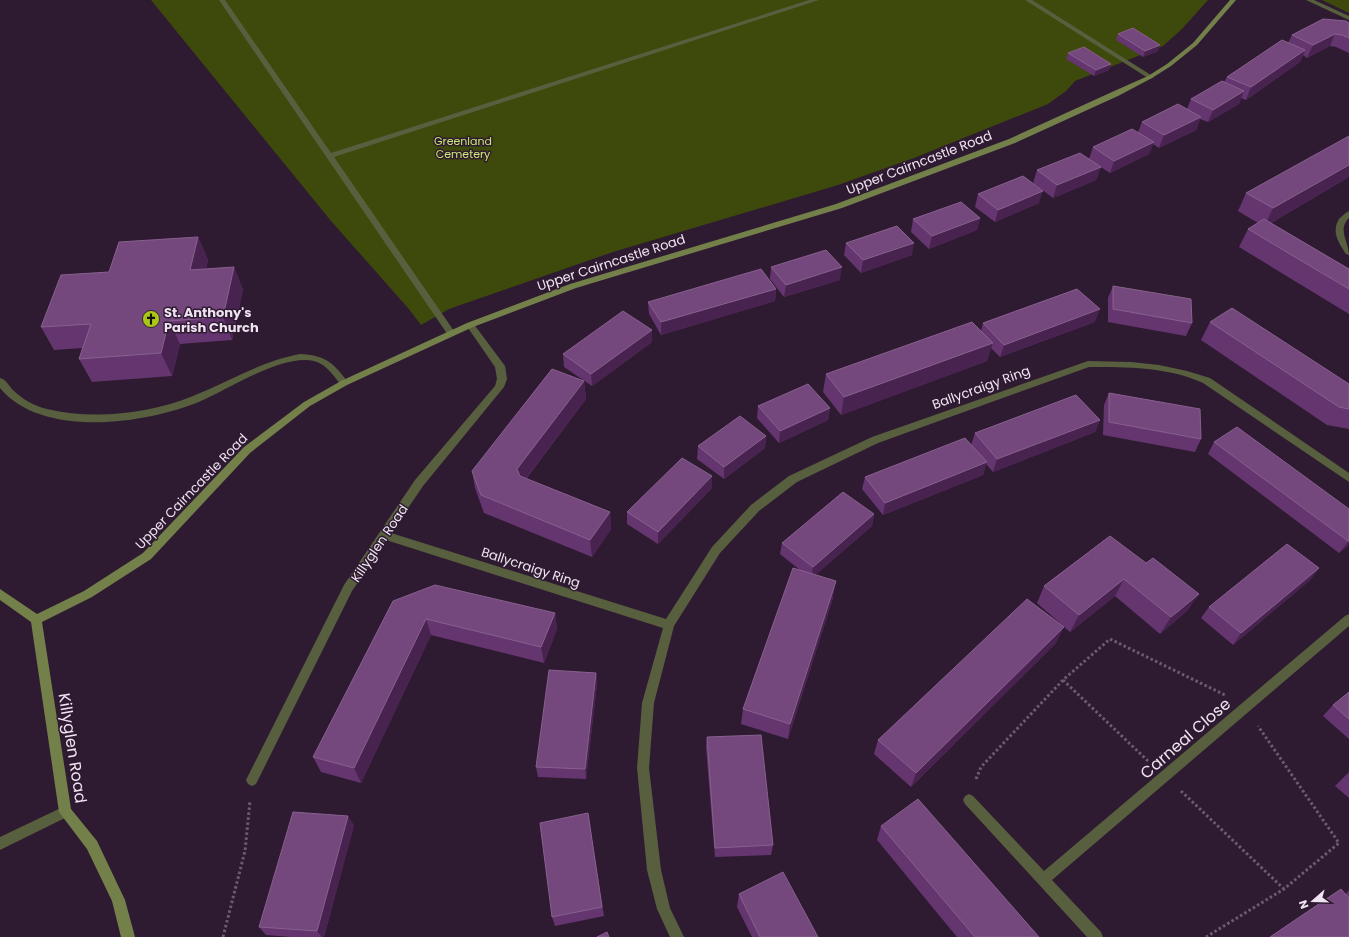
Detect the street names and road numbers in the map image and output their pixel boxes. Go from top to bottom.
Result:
street label: Upper Cairncastle Road [844,126,995,199]
street label: Upper Cairncastle Road [535,230,688,295]
street label: Ballycraigy Ring [930,361,1033,414]
street label: Upper Cairncastle Road [131,429,252,554]
street label: Killyglen Road [346,501,413,586]
street label: Ballycraigy Ring [479,543,583,592]
street label: Killyglen Road [52,691,93,805]
street label: Carneal Close [1135,693,1236,784]

